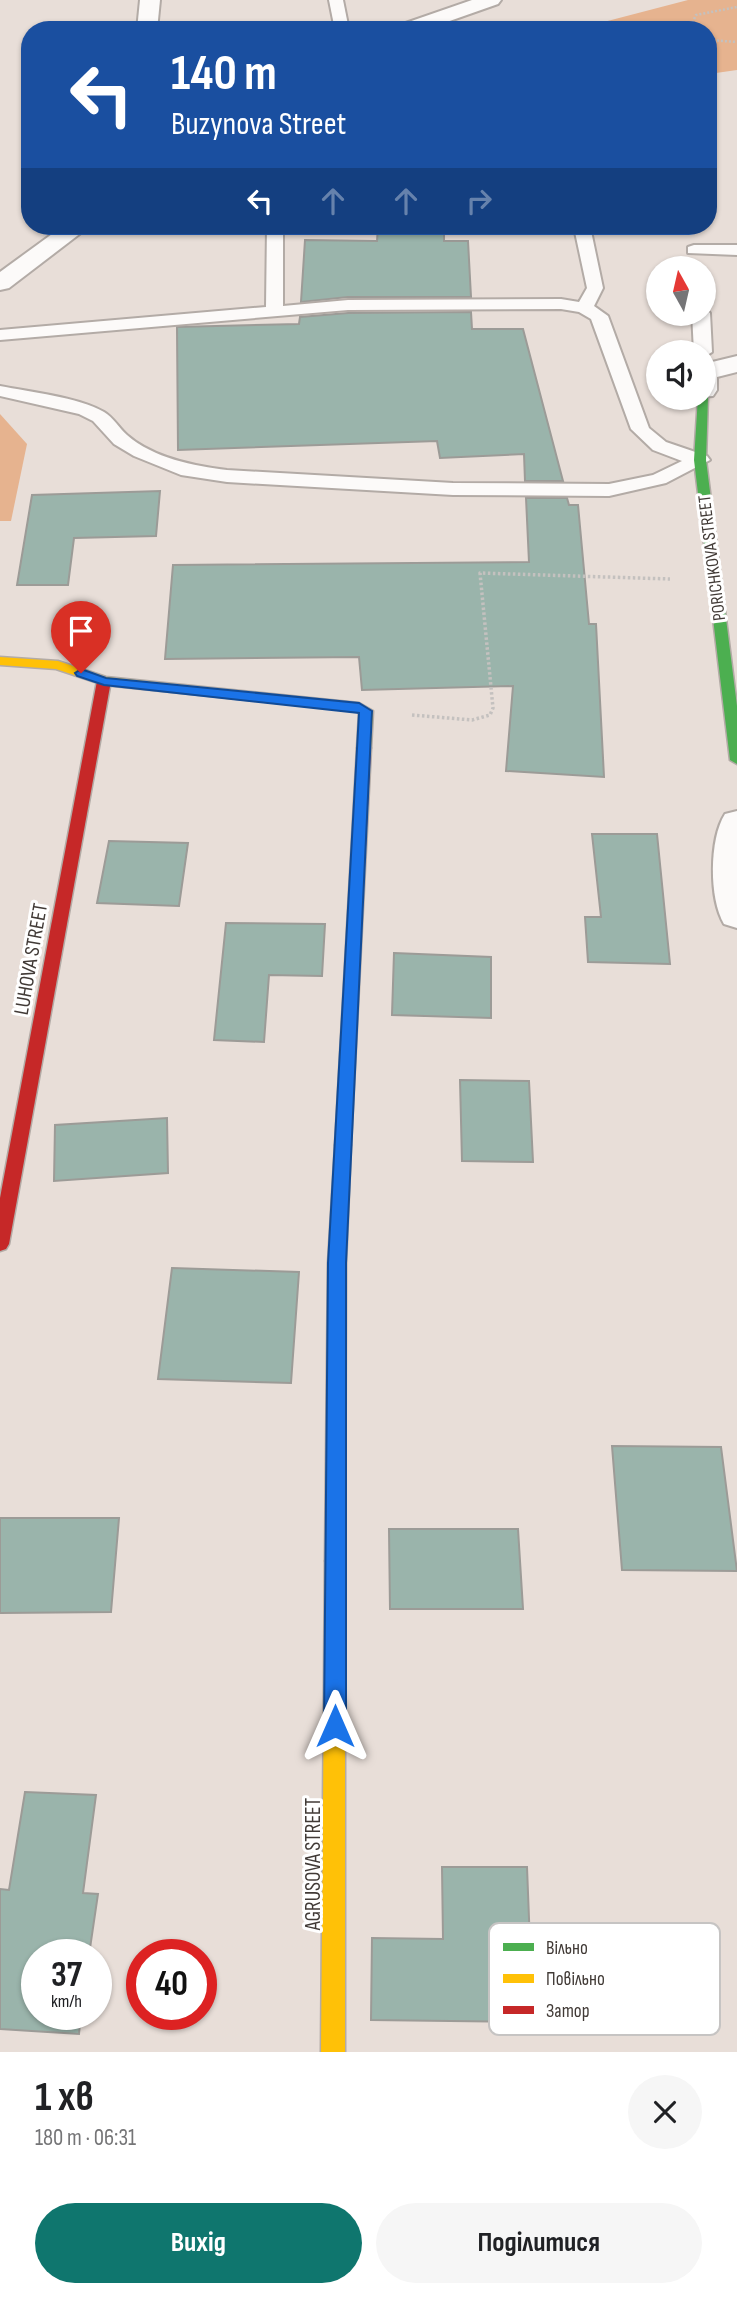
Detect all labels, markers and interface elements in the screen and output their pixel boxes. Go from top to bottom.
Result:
text: 140 m [171,45,277,104]
icon: left [56,49,147,140]
text: Buzynova Street [171,105,346,144]
icon: left [241,182,279,220]
icon: ahead [314,182,352,220]
icon: ahead [387,182,425,220]
icon: right [460,182,498,220]
north arrow [646,256,716,326]
map controls [646,256,716,410]
button: sound [646,340,716,410]
street label: PORICHKOVA STREET [694,494,730,622]
pin [51,601,111,673]
icon: arrive [62,612,100,650]
street label: LUHOVA STREET [9,901,53,1017]
position arrow [298,1689,372,1763]
street label: AGRUSOVA STREET [301,1797,326,1931]
legend [489,1923,720,2035]
text: Вільно [546,1937,588,1960]
speed limit sign: 40 [126,1939,217,2030]
text: 37 [51,1954,82,1997]
text: Повільно [546,1968,605,1991]
text: km/h [51,1991,82,2012]
text: Затор [546,2000,590,2023]
text: 1 хв [35,2072,94,2123]
button: close [628,2075,702,2149]
text: 180 m · 06:31 [35,2124,136,2152]
button: Вихід [35,2203,362,2283]
button: Поділитися [376,2203,702,2283]

